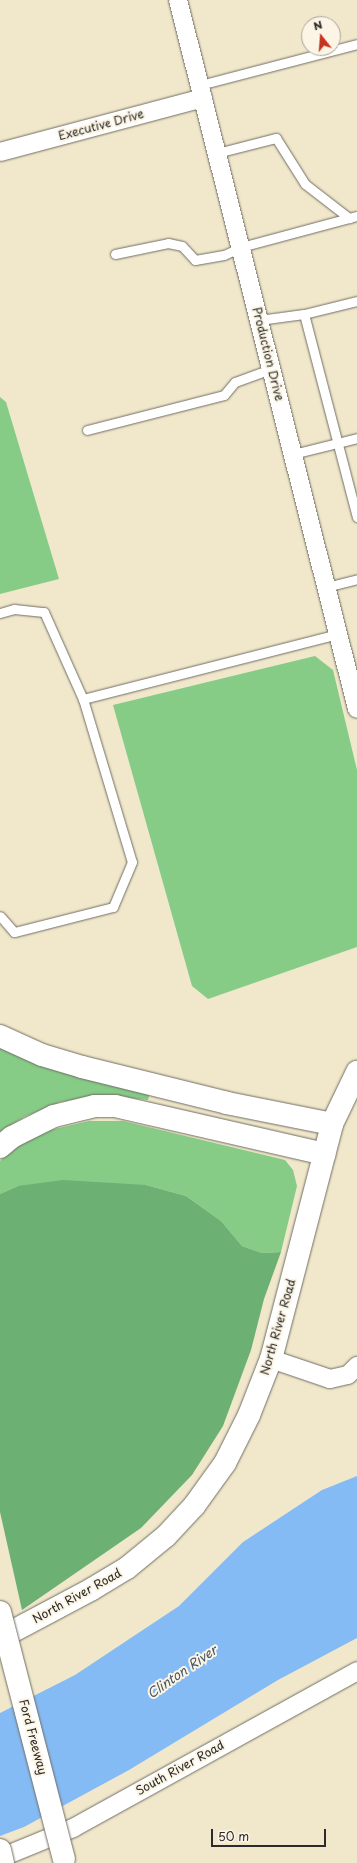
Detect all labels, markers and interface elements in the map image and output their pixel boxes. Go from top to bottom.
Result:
north arrow [301,16,341,56]
text: N [311,16,324,34]
street label: Executive Drive [56,107,146,143]
street label: Production Drive [249,306,287,402]
street label: North River Road [257,1277,299,1377]
street label: North River Road [30,1566,124,1626]
water label: Clinton River [144,1642,220,1702]
street label: Ford Freeway [16,1697,50,1777]
street label: South River Road [133,1738,227,1798]
scale bar [213,1821,328,1847]
text: 50 m [218,1827,249,1845]

